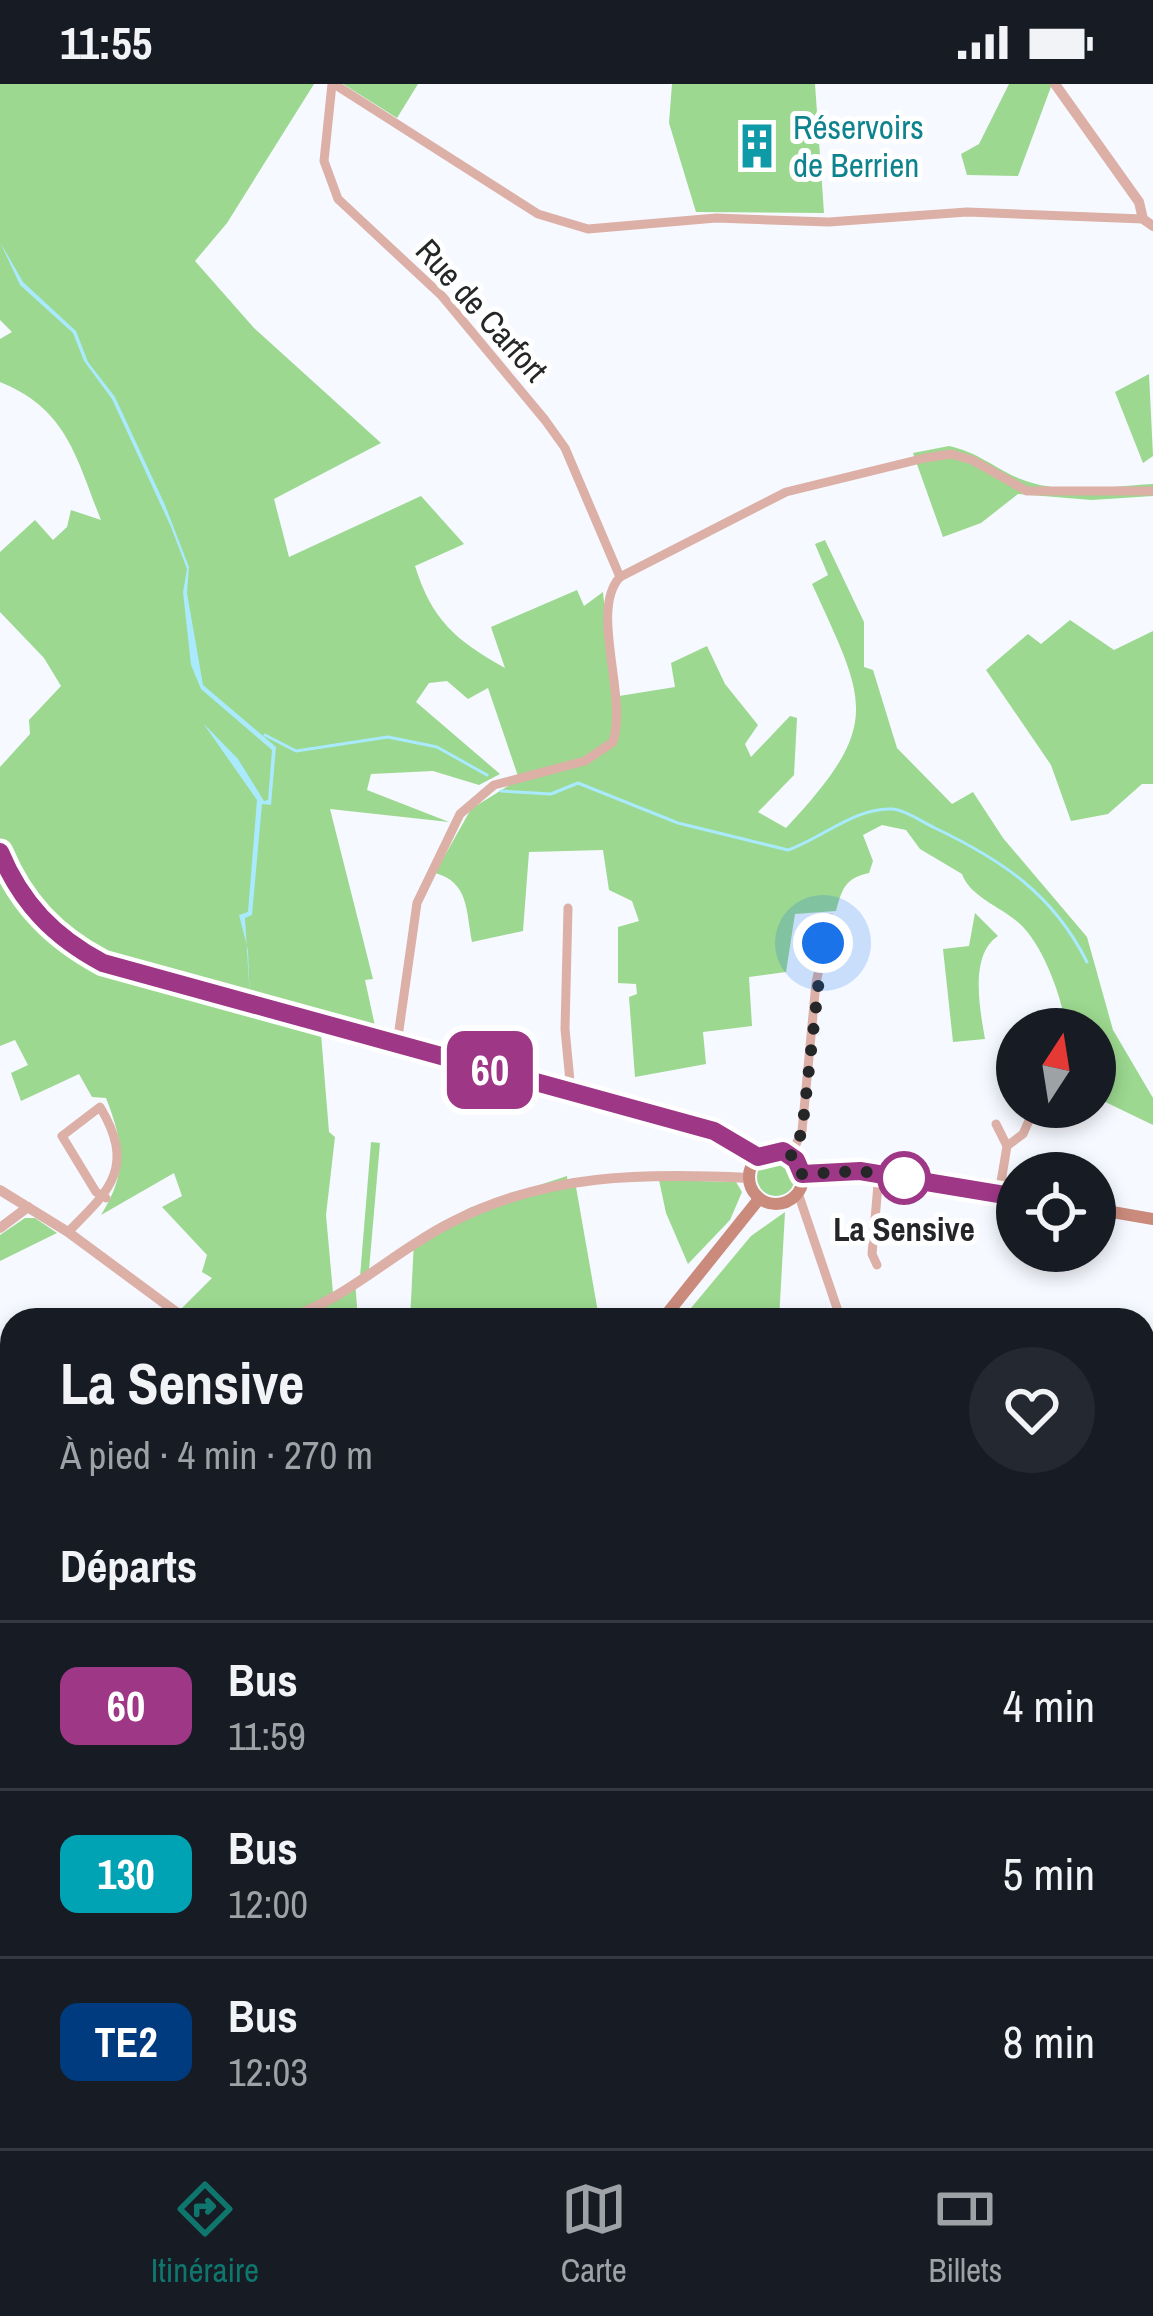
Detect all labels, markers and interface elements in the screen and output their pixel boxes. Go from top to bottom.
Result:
text: 11:55 [60,12,152,73]
place label: Réservoirs de Berrien [793,105,924,187]
building icon: Réservoirs de Berrien [732,121,782,171]
street label: Rue de Carfort [406,229,558,391]
your location [793,913,853,973]
north arrow [996,1008,1116,1128]
map controls [996,1008,1116,1272]
line badge: 60 [436,1031,544,1109]
text: 60 [471,1042,509,1098]
button: locate [996,1152,1116,1272]
marker: La Sensive [879,1153,929,1203]
place label: La Sensive [833,1207,975,1251]
text: La Sensive [60,1345,304,1422]
button: heart [969,1347,1095,1473]
text: À pied · 4 min · 270 m [60,1429,373,1481]
text: Départs [60,1535,197,1596]
text: Bus [228,1649,298,1710]
text: 4 min [1003,1675,1095,1736]
text: 60 [107,1678,145,1734]
text: 11:59 [228,1710,306,1762]
text: Bus [228,1817,298,1878]
text: 5 min [1003,1843,1095,1904]
text: 130 [97,1846,155,1902]
text: 12:00 [228,1878,308,1930]
text: Bus [228,1985,298,2046]
text: 8 min [1003,2011,1095,2072]
text: TE2 [94,2014,158,2070]
text: 12:03 [228,2046,308,2098]
tab: Itinéraire [151,2176,259,2292]
tab: Carte [561,2176,627,2292]
tab: Billets [928,2176,1002,2292]

